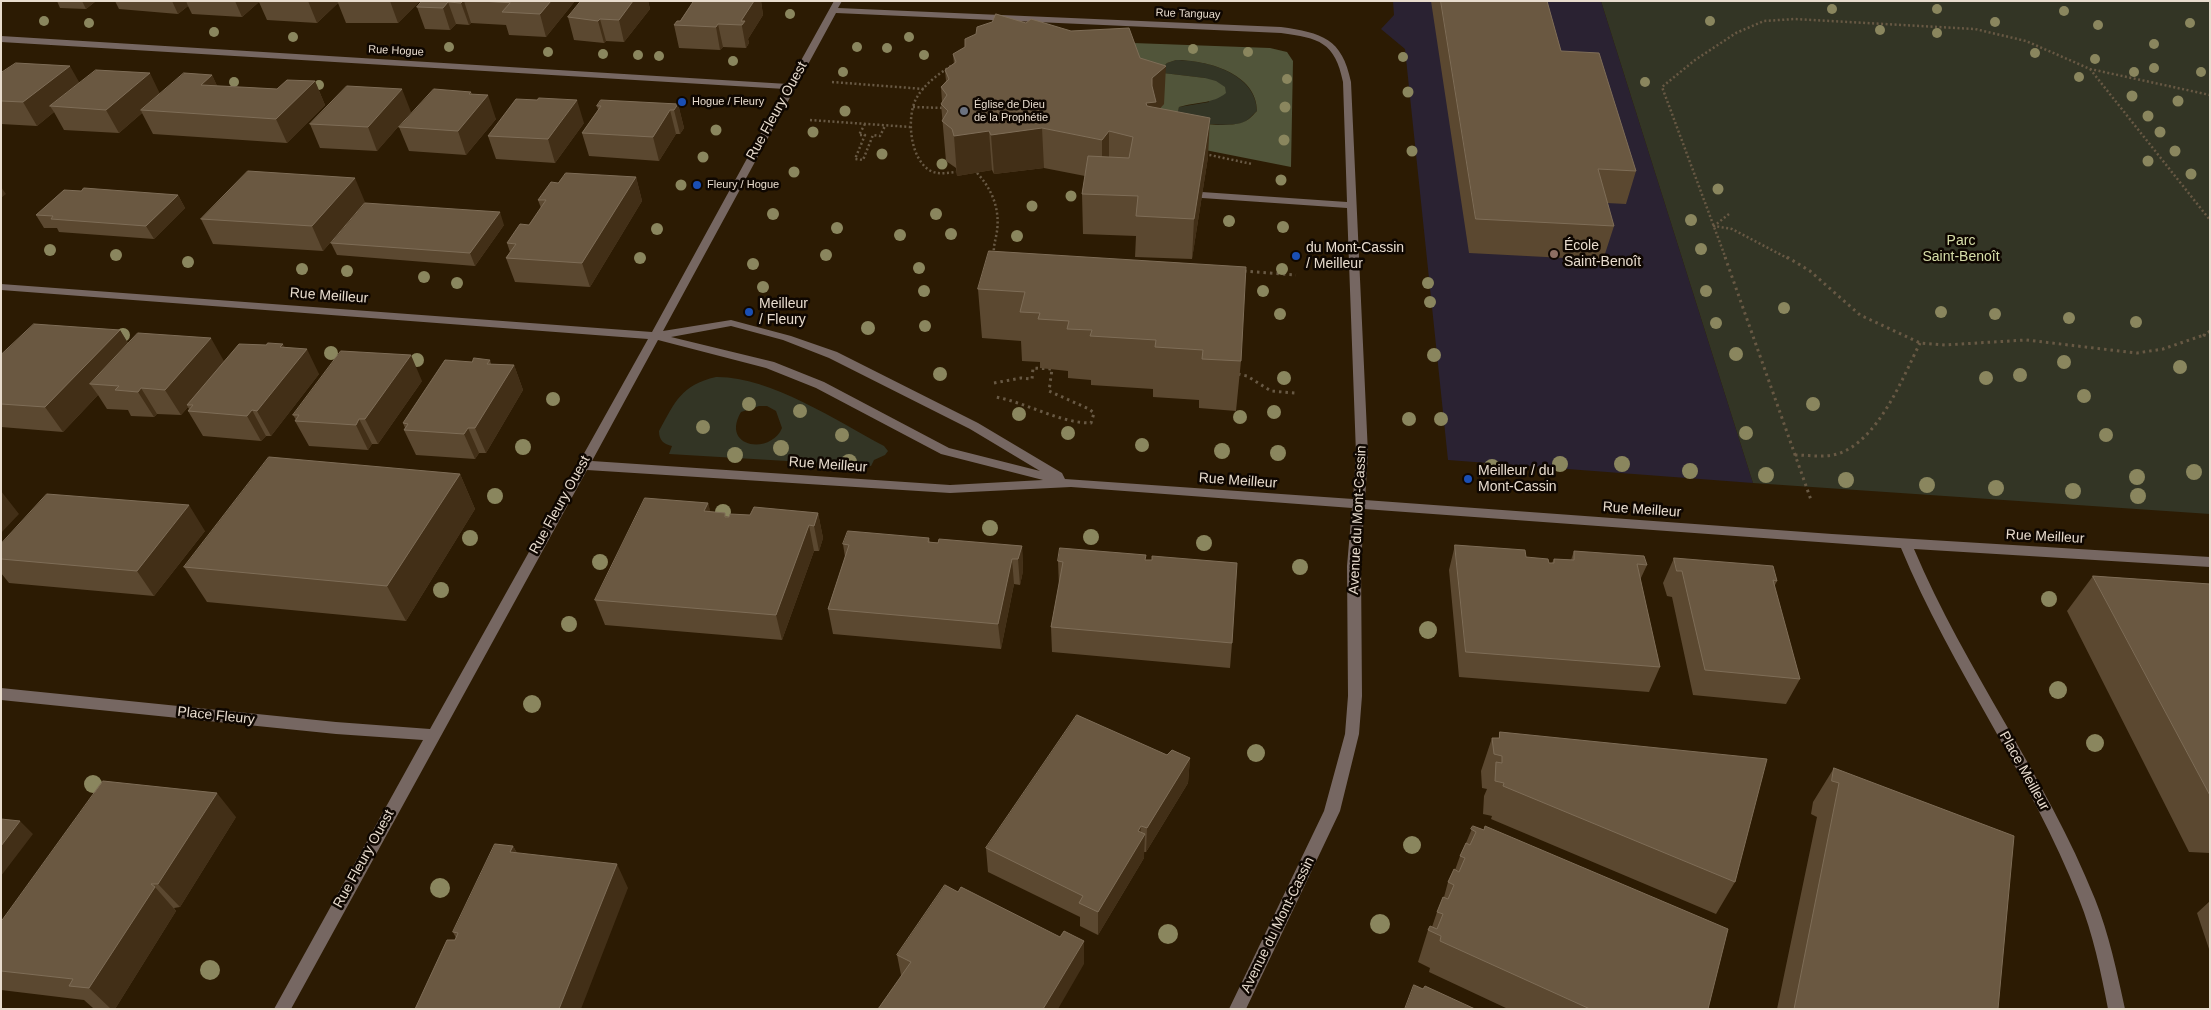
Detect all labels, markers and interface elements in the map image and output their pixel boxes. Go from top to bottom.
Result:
street label: Rue Tanguay [1155,6,1221,22]
street label: Rue Hogue [368,43,424,59]
street label: Rue Fleury Ouest [743,59,811,163]
place label: Hogue / Fleury [692,95,764,109]
marker: Hogue / Fleury [676,96,688,108]
place label: Église de Dieu de la Prophétie [974,98,1048,124]
marker: Église de Dieu de la Prophétie [958,105,970,117]
place label: Fleury / Hogue [707,178,779,192]
marker: Fleury / Hogue [691,179,703,191]
park label: Parc Saint-Benoît [1922,233,2000,266]
place label: École Saint-Benoît [1564,238,1641,270]
place label: du Mont-Cassin / Meilleur [1306,240,1404,272]
marker: École Saint-Benoît [1548,248,1560,260]
marker: du Mont-Cassin / Meilleur [1290,250,1302,262]
street label: Rue Meilleur [289,285,369,307]
place label: Meilleur / Fleury [759,296,808,328]
marker: Meilleur / Fleury [743,306,755,318]
street label: Avenue du Mont-Cassin [1346,445,1370,595]
street label: Rue Fleury Ouest [526,453,594,557]
street label: Rue Meilleur [788,454,868,476]
place label: Meilleur / du Mont-Cassin [1478,463,1557,496]
street label: Rue Meilleur [1198,470,1278,492]
marker: Meilleur / du Mont-Cassin [1462,473,1474,485]
street label: Rue Meilleur [1602,499,1682,521]
street label: Rue Meilleur [2005,527,2085,547]
street label: Place Fleury [176,704,256,728]
street label: Place Meilleur [1995,728,2053,814]
street label: Rue Fleury Ouest [330,807,398,911]
street label: Avenue du Mont-Cassin [1238,854,1318,996]

